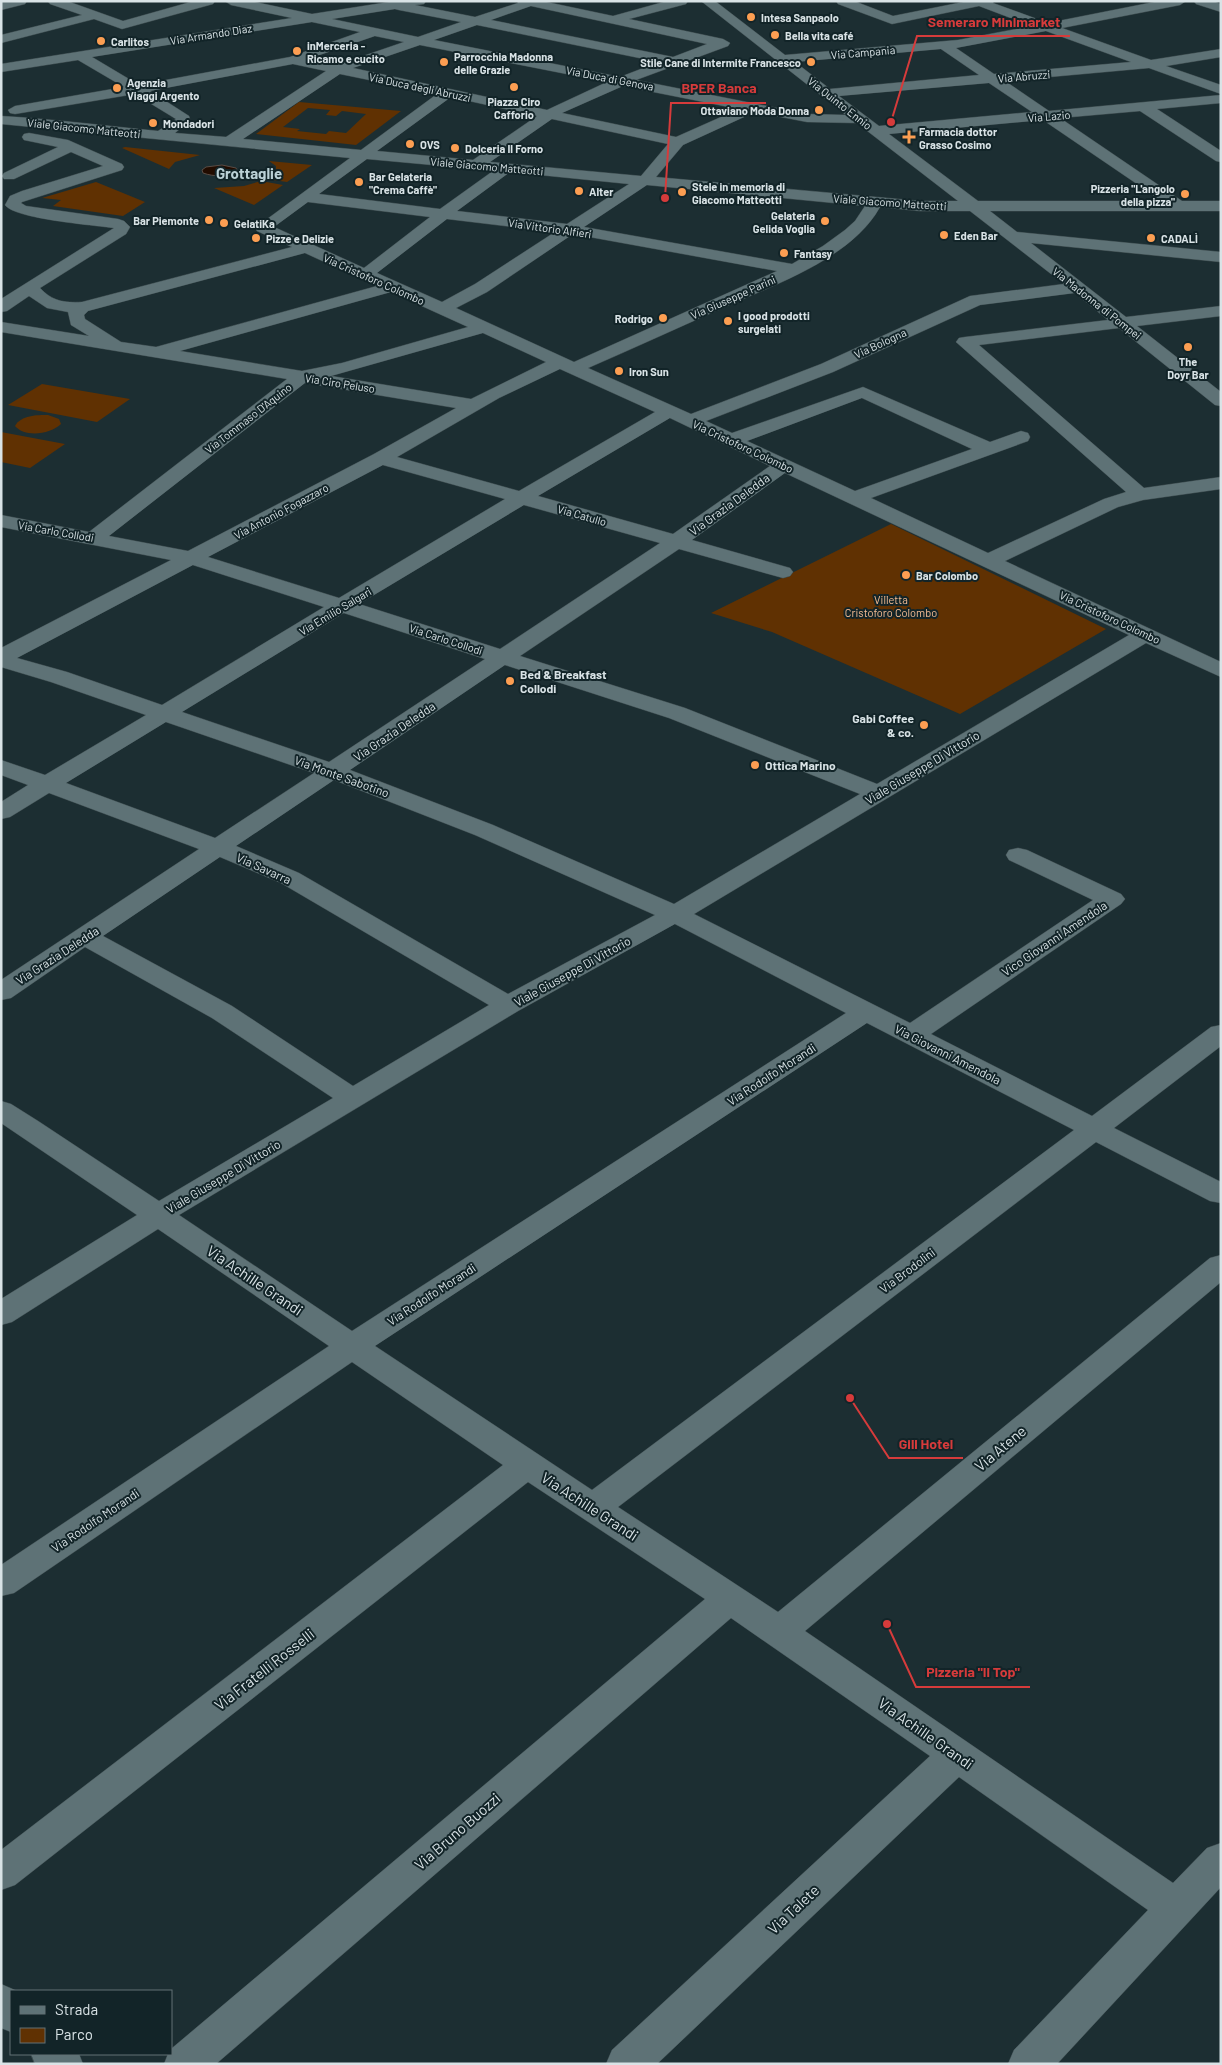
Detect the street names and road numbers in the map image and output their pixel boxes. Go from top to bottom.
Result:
street label: Via Armando Diaz [169,21,253,47]
street label: Via Campania [830,43,896,61]
street label: Via Duca di Genova [565,63,655,93]
street label: Via Abruzzi [997,67,1051,85]
street label: Via Duca degli Abruzzi [368,70,472,104]
street label: Via Quinto Ennio [805,74,875,132]
street label: Via Lazio [1027,108,1071,124]
street label: Viale Giacomo Matteotti [27,116,141,140]
street label: Viale Giacomo Matteotti [430,155,544,177]
street label: Viale Giacomo Matteotti [833,192,947,212]
street label: Via Vittorio Alfieri [508,216,593,240]
street label: Via Cristoforo Colombo [321,251,427,307]
street label: Via Madonna di Pompei [1050,264,1144,342]
street label: Via Giuseppe Parini [689,272,778,322]
street label: Via Bologna [852,325,908,361]
street label: Via Ciro Peluso [304,371,376,395]
street label: Via Tommaso D'Aquino [202,380,294,456]
street label: Via Cristoforo Colombo [691,417,795,475]
street label: Via Grazia Deledda [686,470,772,538]
street label: Via Antonio Fogazzaro [232,481,330,541]
street label: Via Catullo [556,502,608,528]
street label: Via Carlo Collodi [17,518,95,544]
street label: Via Emilio Salgari [296,584,374,638]
street label: Via Cristoforo Colombo [1058,588,1162,646]
street label: Via Carlo Collodi [408,621,485,657]
street label: Via Grazia Deledda [350,698,438,764]
street label: Viale Giuseppe Di Vittorio [862,727,982,807]
street label: Via Monte Sabotino [293,752,391,800]
street label: Via Savarra [235,850,293,886]
street label: Vico Giovanni Amendola [999,898,1109,978]
street label: Via Grazia Deledda [13,923,101,987]
street label: Viale Giuseppe Di Vittorio [511,933,633,1009]
street label: Via Giovanni Amendola [893,1021,1003,1087]
street label: Via Rodolfo Morandi [724,1040,818,1108]
street label: Viale Giuseppe Di Vittorio [163,1136,283,1216]
street label: Via Achille Grandi [203,1241,307,1319]
street label: Via Brodolini [877,1245,937,1295]
street label: Via Rodolfo Morandi [384,1260,478,1328]
street label: Via Atene [971,1421,1029,1475]
street label: Via Achille Grandi [538,1468,642,1544]
street label: Via Rodolfo Morandi [49,1486,141,1554]
street label: Via Fratelli Rosselli [210,1624,318,1714]
street label: Via Achille Grandi [875,1693,977,1773]
street label: Via Bruno Buozzi [410,1789,504,1873]
street label: Via Talete [764,1881,822,1937]

